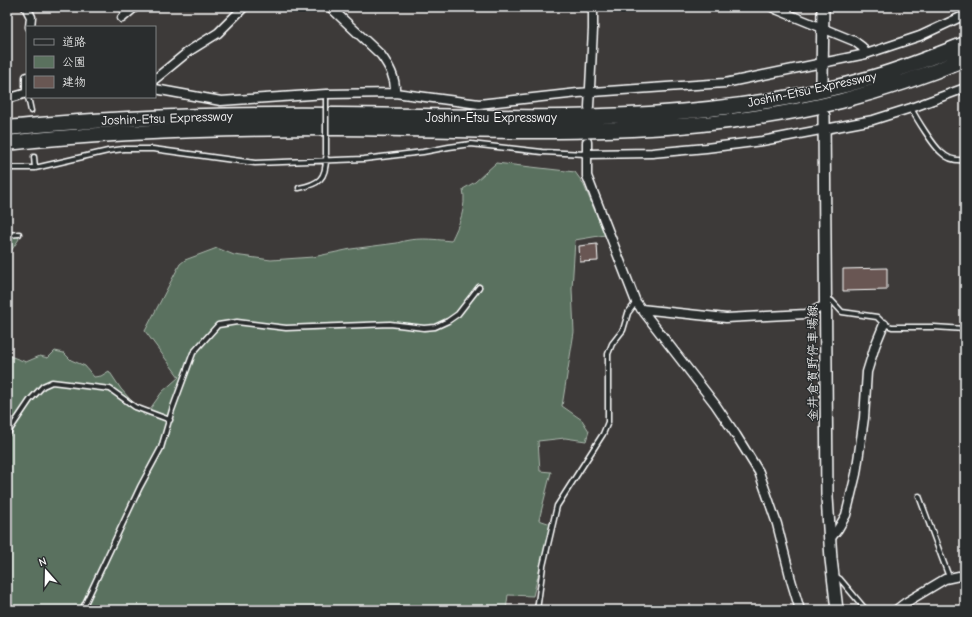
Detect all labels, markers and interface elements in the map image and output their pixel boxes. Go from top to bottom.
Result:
legend [26,26,156,98]
text: 道路 [62,35,86,49]
text: 公園 [62,55,86,69]
street label: Joshin-Etsu Expressway [746,68,878,110]
text: 建物 [62,75,86,89]
street label: Joshin-Etsu Expressway [101,108,233,128]
street label: Joshin-Etsu Expressway [425,110,557,125]
street label: 金井倉賀野停車場線 [805,304,820,422]
north arrow [26,551,66,591]
text: N [37,555,48,569]

